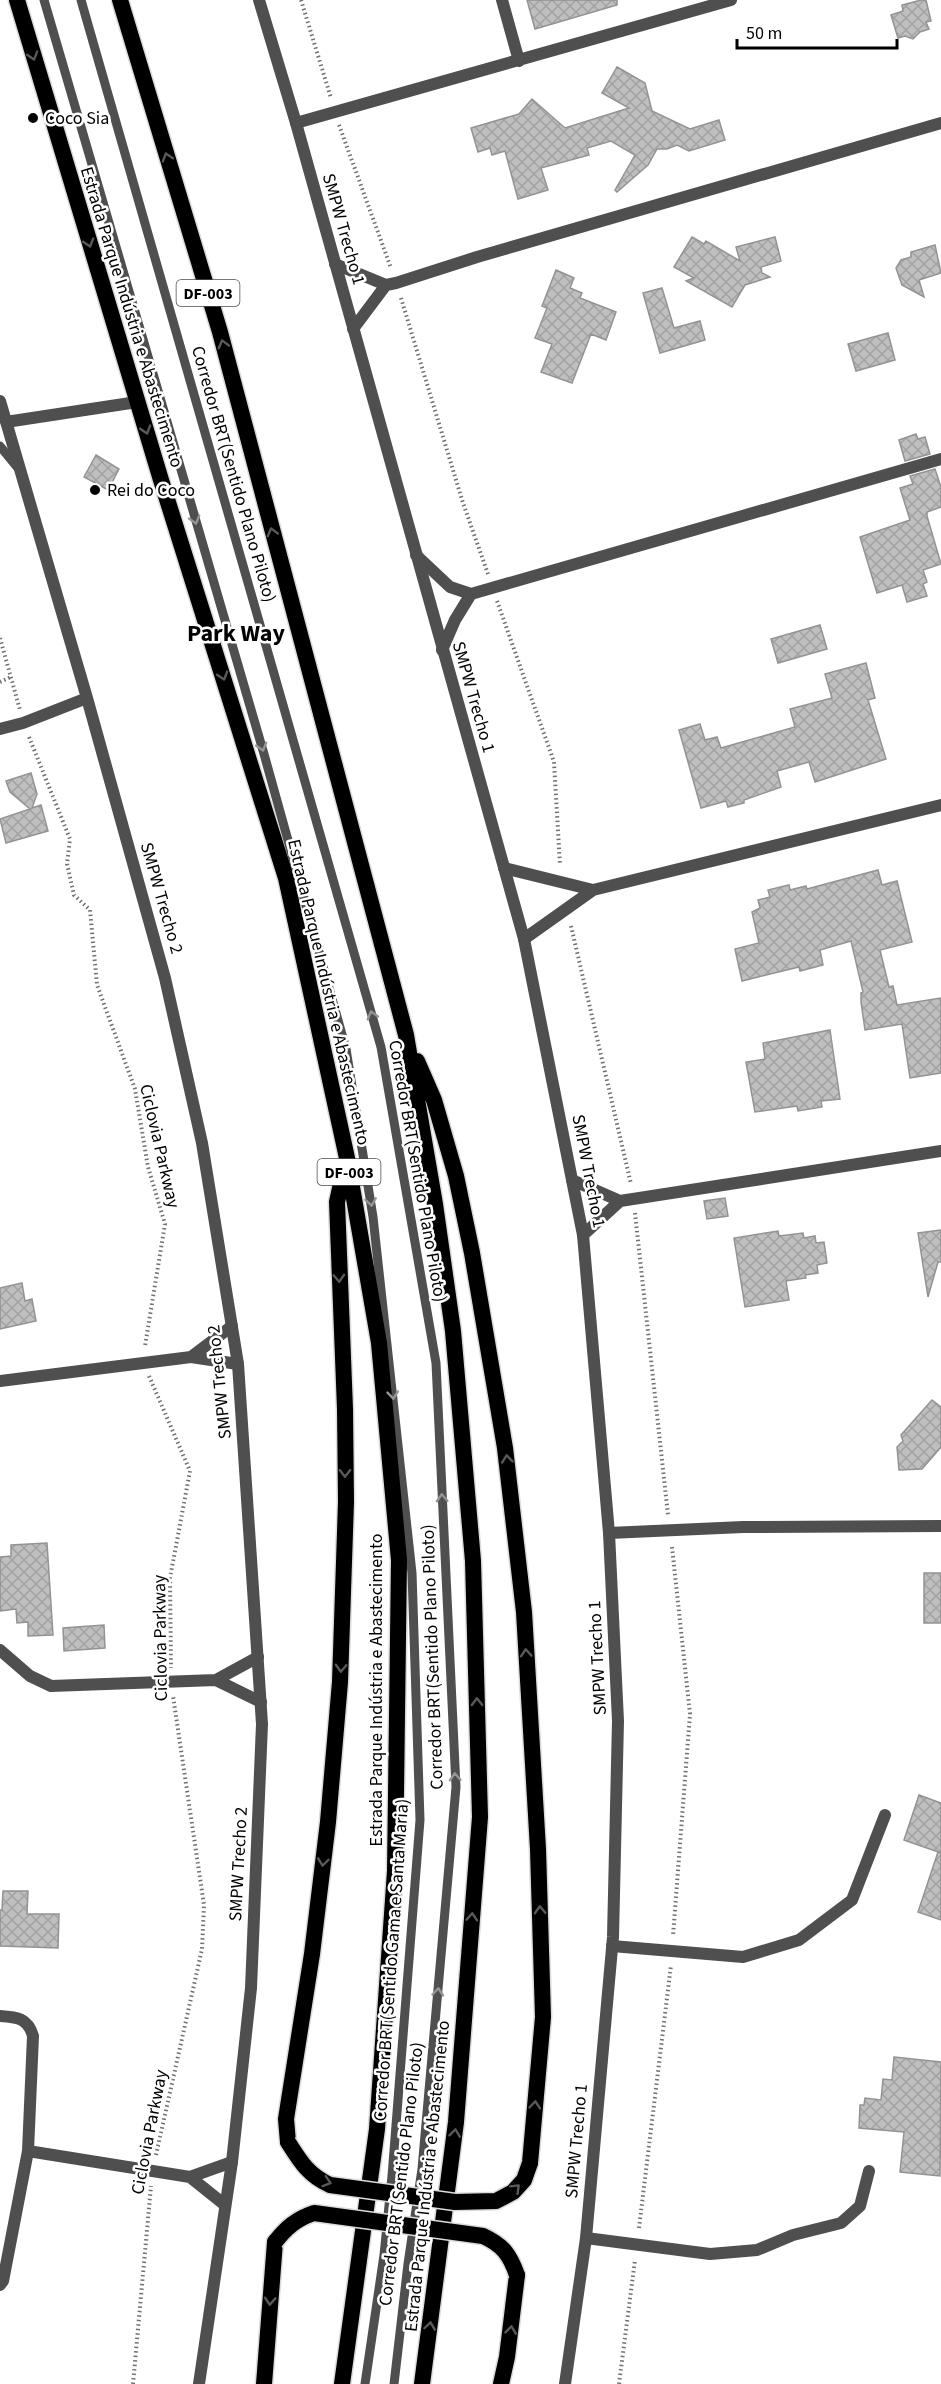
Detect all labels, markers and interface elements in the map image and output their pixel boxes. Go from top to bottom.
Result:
scale bar [737,12,898,50]
text: 50 m [746,21,782,46]
one-way arrow [26,50,38,61]
place label: Coco Sia [45,106,109,131]
marker: Coco Sia [26,111,40,125]
one-way arrow [162,152,174,163]
street label: Estrada Parque Indústria e Abastecimento [74,164,189,471]
street label: SMPW Trecho 1 [316,171,371,288]
one-way arrow [82,237,94,248]
road number: DF-003 [176,280,240,306]
one-way arrow [217,339,230,349]
street label: Corredor BRT(Sentido Plano Piloto) [185,343,282,605]
one-way arrow [139,424,151,435]
place label: Rei do Coco [107,478,195,503]
marker: Rei do Coco [88,483,102,497]
one-way arrow [188,514,200,525]
one-way arrow [267,527,279,538]
district label: Park Way [187,616,286,651]
street label: SMPW Trecho 1 [446,639,501,756]
one-way arrow [216,670,228,681]
one-way arrow [255,742,268,752]
street label: Estrada Parque Indústria e Abastecimento [281,837,376,1147]
street label: SMPW Trecho 2 [134,840,189,957]
one-way arrow [367,1010,379,1021]
street label: Corredor BRT(Sentido Plano Piloto) [382,1038,453,1304]
street label: Ciclovia Parkway [133,1082,186,1211]
street label: SMPW Trecho 1 [565,1112,612,1230]
road number: DF-003 [318,1159,380,1185]
one-way arrow [364,1197,376,1206]
one-way arrow [333,1274,346,1283]
street label: SMPW Trecho 2 [201,1324,238,1440]
one-way arrow [387,1391,399,1400]
one-way arrow [501,1454,513,1463]
one-way arrow [339,1469,352,1478]
one-way arrow [435,1494,448,1503]
street label: Corredor BRT(Sentido Plano Piloto) [415,1524,450,1790]
street label: Estrada Parque Indústria e Abastecimento [364,1533,389,1847]
street label: Ciclovia Parkway [147,1574,174,1701]
street label: SMPW Trecho 1 [582,1600,613,1716]
one-way arrow [520,1648,533,1657]
one-way arrow [334,1664,347,1673]
one-way arrow [471,1697,483,1706]
one-way arrow [449,1772,461,1781]
street label: Corredor BRT(Sentido Gama e Santa Maria) [368,1798,415,2122]
street label: SMPW Trecho 2 [223,1806,254,1922]
one-way arrow [317,1858,330,1867]
one-way arrow [533,1906,546,1915]
one-way arrow [465,1913,478,1922]
one-way arrow [431,1988,444,1997]
street label: Estrada Parque Indústria e Abastecimento [399,2019,456,2333]
street label: Corredor BRT(Sentido Plano Piloto) [373,2041,430,2307]
street label: Ciclovia Parkway [125,2067,174,2197]
street label: SMPW Trecho 1 [559,2083,594,2199]
one-way arrow [528,2100,541,2109]
one-way arrow [448,2128,461,2137]
one-way arrow [321,2175,332,2188]
one-way arrow [509,2184,519,2195]
one-way arrow [264,2296,277,2305]
one-way arrow [424,2321,436,2331]
one-way arrow [504,2325,516,2335]

